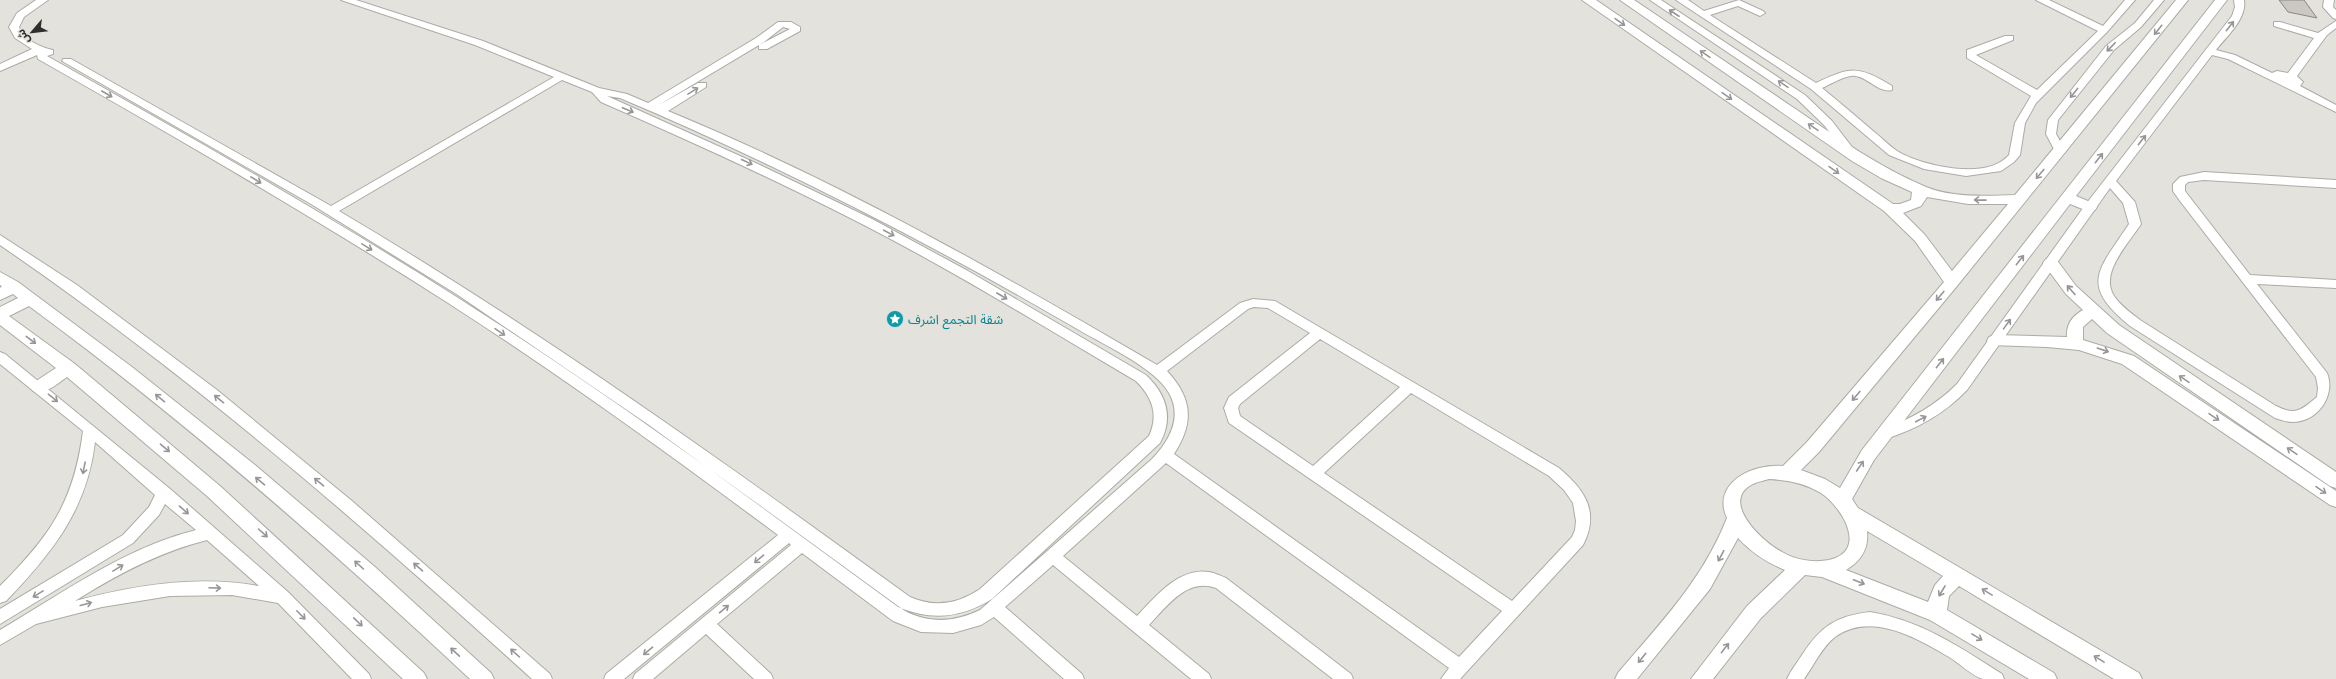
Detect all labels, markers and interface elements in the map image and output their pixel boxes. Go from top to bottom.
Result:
one-way arrow [1668,8,1680,16]
north arrow [12,12,52,52]
one-way arrow [1615,18,1626,26]
one-way arrow [2225,20,2234,31]
one-way arrow [2153,25,2162,36]
text: ش [13,27,33,47]
one-way arrow [2106,42,2116,52]
one-way arrow [1700,50,1711,58]
one-way arrow [1777,80,1788,88]
one-way arrow [687,86,699,94]
one-way arrow [2070,88,2079,99]
one-way arrow [101,90,113,98]
one-way arrow [1722,92,1733,100]
one-way arrow [622,107,634,114]
one-way arrow [1807,123,1818,131]
one-way arrow [2137,134,2146,145]
one-way arrow [2095,152,2103,163]
one-way arrow [741,159,753,166]
one-way arrow [1828,166,1839,174]
one-way arrow [2036,169,2045,180]
one-way arrow [250,176,262,184]
one-way arrow [1974,196,1987,204]
one-way arrow [882,230,894,237]
one-way arrow [361,243,373,251]
one-way arrow [2015,255,2024,266]
one-way arrow [2067,285,2076,295]
one-way arrow [1935,291,1944,302]
one-way arrow [996,292,1008,300]
place icon: شقة التجمع اشرف [885,309,905,329]
place label: شقة التجمع اشرف [908,311,1003,330]
one-way arrow [2003,319,2011,330]
one-way arrow [494,328,505,336]
one-way arrow [26,336,37,344]
one-way arrow [2097,346,2109,354]
one-way arrow [1936,358,1944,369]
one-way arrow [2178,374,2190,382]
one-way arrow [1852,391,1861,401]
one-way arrow [47,394,58,403]
one-way arrow [154,394,165,403]
one-way arrow [214,395,225,404]
one-way arrow [2208,413,2220,421]
one-way arrow [1915,415,1927,423]
one-way arrow [160,443,171,452]
one-way arrow [2287,447,2298,455]
one-way arrow [1857,460,1865,472]
one-way arrow [80,461,88,474]
one-way arrow [255,476,266,485]
one-way arrow [314,478,325,487]
one-way arrow [2315,486,2326,494]
one-way arrow [178,505,189,514]
one-way arrow [258,529,268,538]
one-way arrow [1717,549,1725,561]
one-way arrow [754,555,764,564]
one-way arrow [354,560,364,570]
one-way arrow [413,562,424,571]
one-way arrow [112,564,124,572]
one-way arrow [1853,578,1865,586]
one-way arrow [208,584,221,592]
one-way arrow [1937,585,1945,597]
one-way arrow [1981,588,1993,596]
one-way arrow [32,591,44,599]
one-way arrow [79,600,92,607]
one-way arrow [719,605,730,614]
one-way arrow [296,610,306,620]
one-way arrow [353,618,363,627]
one-way arrow [1971,634,1983,642]
one-way arrow [1721,643,1730,654]
one-way arrow [643,647,654,656]
one-way arrow [450,648,461,657]
one-way arrow [511,649,521,658]
one-way arrow [1637,653,1646,663]
one-way arrow [2094,655,2105,663]

